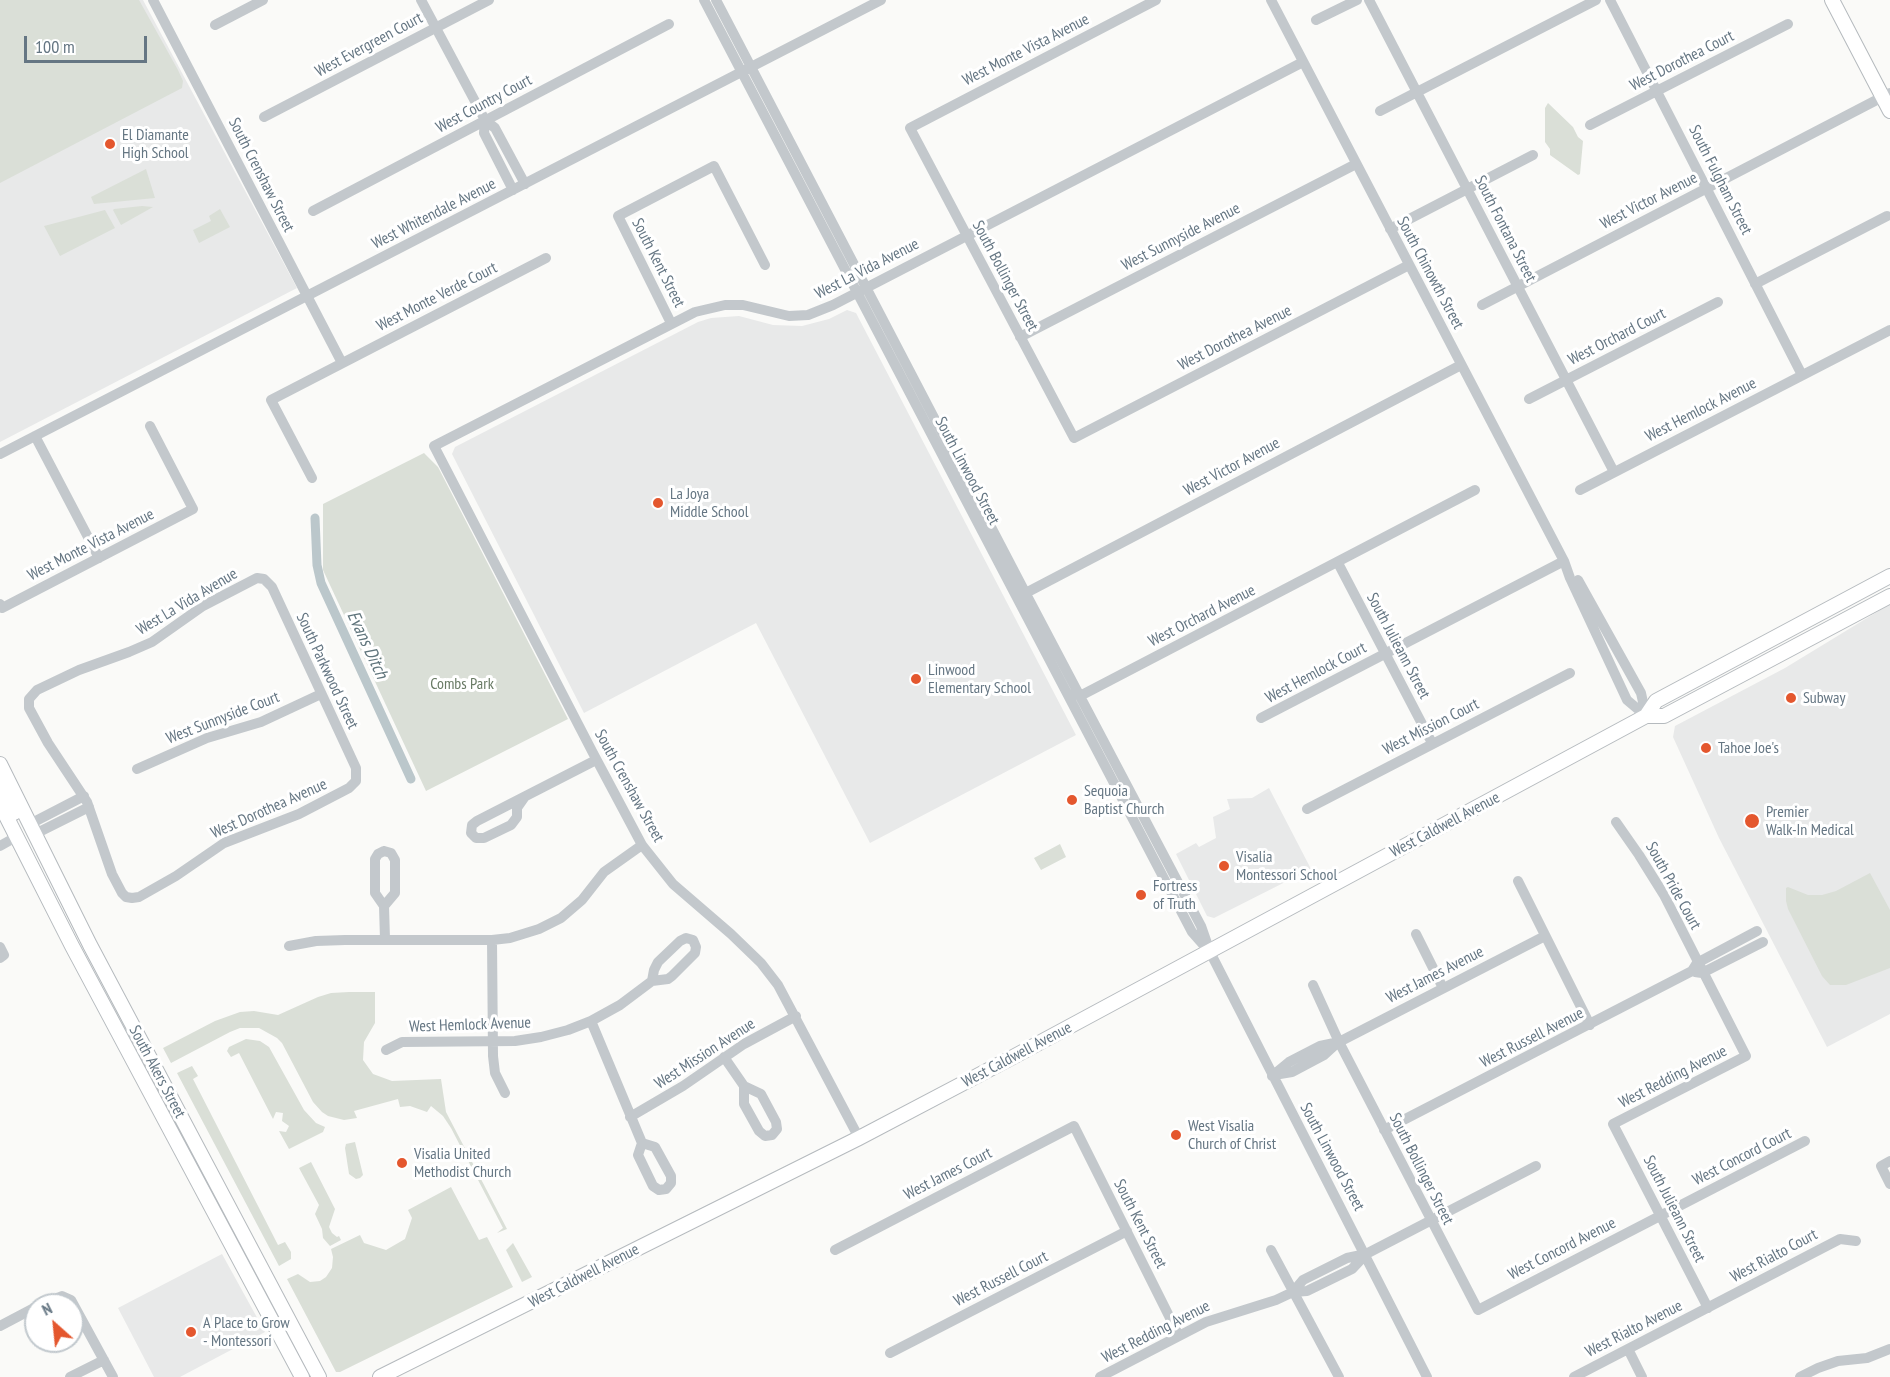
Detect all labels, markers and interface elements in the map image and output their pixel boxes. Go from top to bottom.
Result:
street label: West Evergreen Court [312,9,426,81]
street label: West Monte Vista Avenue [960,10,1092,90]
scale bar [27,24,150,62]
street label: West Dorothea Court [1627,26,1737,96]
text: 100 m [35,35,75,58]
street label: West Country Court [433,71,535,137]
street label: South Crenshaw Street [224,115,298,235]
street label: South Fulgham Street [1684,122,1756,238]
place label: El Diamante High School [122,125,189,163]
marker: El Diamante High School [103,137,117,151]
street label: West Victor Avenue [1597,168,1701,234]
street label: South Fontana Street [1470,173,1540,285]
street label: West Whitendale Avenue [369,174,499,254]
street label: West Sunnyside Avenue [1119,199,1243,275]
street label: South Chinowth Street [1392,214,1468,332]
street label: South Kent Street [627,215,689,311]
street label: South Bollinger Street [968,217,1042,335]
street label: West La Vida Avenue [812,235,922,303]
street label: West Monte Verde Court [373,258,501,336]
street label: West Dorothea Avenue [1175,301,1295,375]
street label: West Orchard Court [1565,304,1669,370]
street label: West Hemlock Avenue [1642,374,1760,446]
street label: South Linwood Street [931,414,1003,528]
street label: West Victor Avenue [1181,434,1283,500]
place label: La Joya Middle School [670,484,748,522]
marker: La Joya Middle School [651,496,665,510]
street label: West Monte Vista Avenue [25,505,157,585]
street label: West La Vida Avenue [133,564,241,640]
street label: West Orchard Avenue [1145,581,1259,651]
street label: South Julieann Street [1362,590,1434,702]
water label: Evans Ditch [342,608,392,682]
street label: South Parkwood Street [292,610,362,732]
street label: West Hemlock Court [1262,638,1370,708]
place label: Linwood Elementary School [928,660,1031,698]
marker: Linwood Elementary School [909,672,923,686]
park label: Combs Park [430,674,494,694]
street label: West Sunnyside Court [164,688,282,748]
place label: Subway [1803,688,1845,708]
marker: Subway [1784,691,1798,705]
street label: West Mission Court [1380,695,1482,759]
street label: South Crenshaw Street [590,726,668,846]
place label: Tahoe Joe's [1718,738,1779,758]
marker: Tahoe Joe's [1699,741,1713,755]
street label: West Dorothea Avenue [208,775,330,843]
place label: Sequoia Baptist Church [1084,781,1164,819]
street label: West Caldwell Avenue [1387,788,1503,862]
marker: Sequoia Baptist Church [1065,793,1079,807]
place label: Premier Walk-In Medical [1766,802,1854,840]
marker: Premier Walk-In Medical [1743,812,1761,830]
street label: South Pride Court [1641,839,1705,933]
place label: Visalia Montessori School [1236,847,1337,885]
marker: Visalia Montessori School [1217,859,1231,873]
place label: Fortress of Truth [1153,876,1197,914]
marker: Fortress of Truth [1134,888,1148,902]
street label: West James Avenue [1383,942,1487,1008]
street label: West Russell Avenue [1477,1004,1587,1072]
street label: West Hemlock Avenue [409,1013,531,1037]
street label: West Mission Avenue [651,1014,759,1094]
street label: West Caldwell Avenue [959,1018,1075,1092]
street label: South Akers Street [125,1022,189,1122]
street label: West Redding Avenue [1616,1041,1730,1113]
street label: South Linwood Street [1296,1100,1368,1214]
street label: South Bollinger Street [1385,1110,1457,1228]
place label: West Visalia Church of Christ [1188,1116,1276,1154]
street label: West Concord Court [1690,1124,1794,1190]
marker: West Visalia Church of Christ [1169,1128,1183,1142]
place label: Visalia United Methodist Church [414,1144,511,1182]
street label: West James Court [901,1144,995,1204]
street label: South Julieann Street [1639,1152,1709,1266]
marker: Visalia United Methodist Church [395,1156,409,1170]
street label: South Kent Street [1109,1176,1171,1272]
street label: West Concord Avenue [1505,1214,1619,1284]
street label: West Rialto Court [1727,1225,1821,1287]
street label: West Caldwell Avenue [526,1240,642,1312]
street label: West Russell Court [951,1247,1051,1311]
north arrow [24,1293,84,1353]
street label: West Redding Avenue [1099,1296,1213,1368]
street label: West Rialto Avenue [1582,1296,1686,1362]
text: N [38,1298,55,1320]
place label: A Place to Grow - Montessori [203,1313,290,1351]
marker: A Place to Grow - Montessori [184,1325,198,1339]

